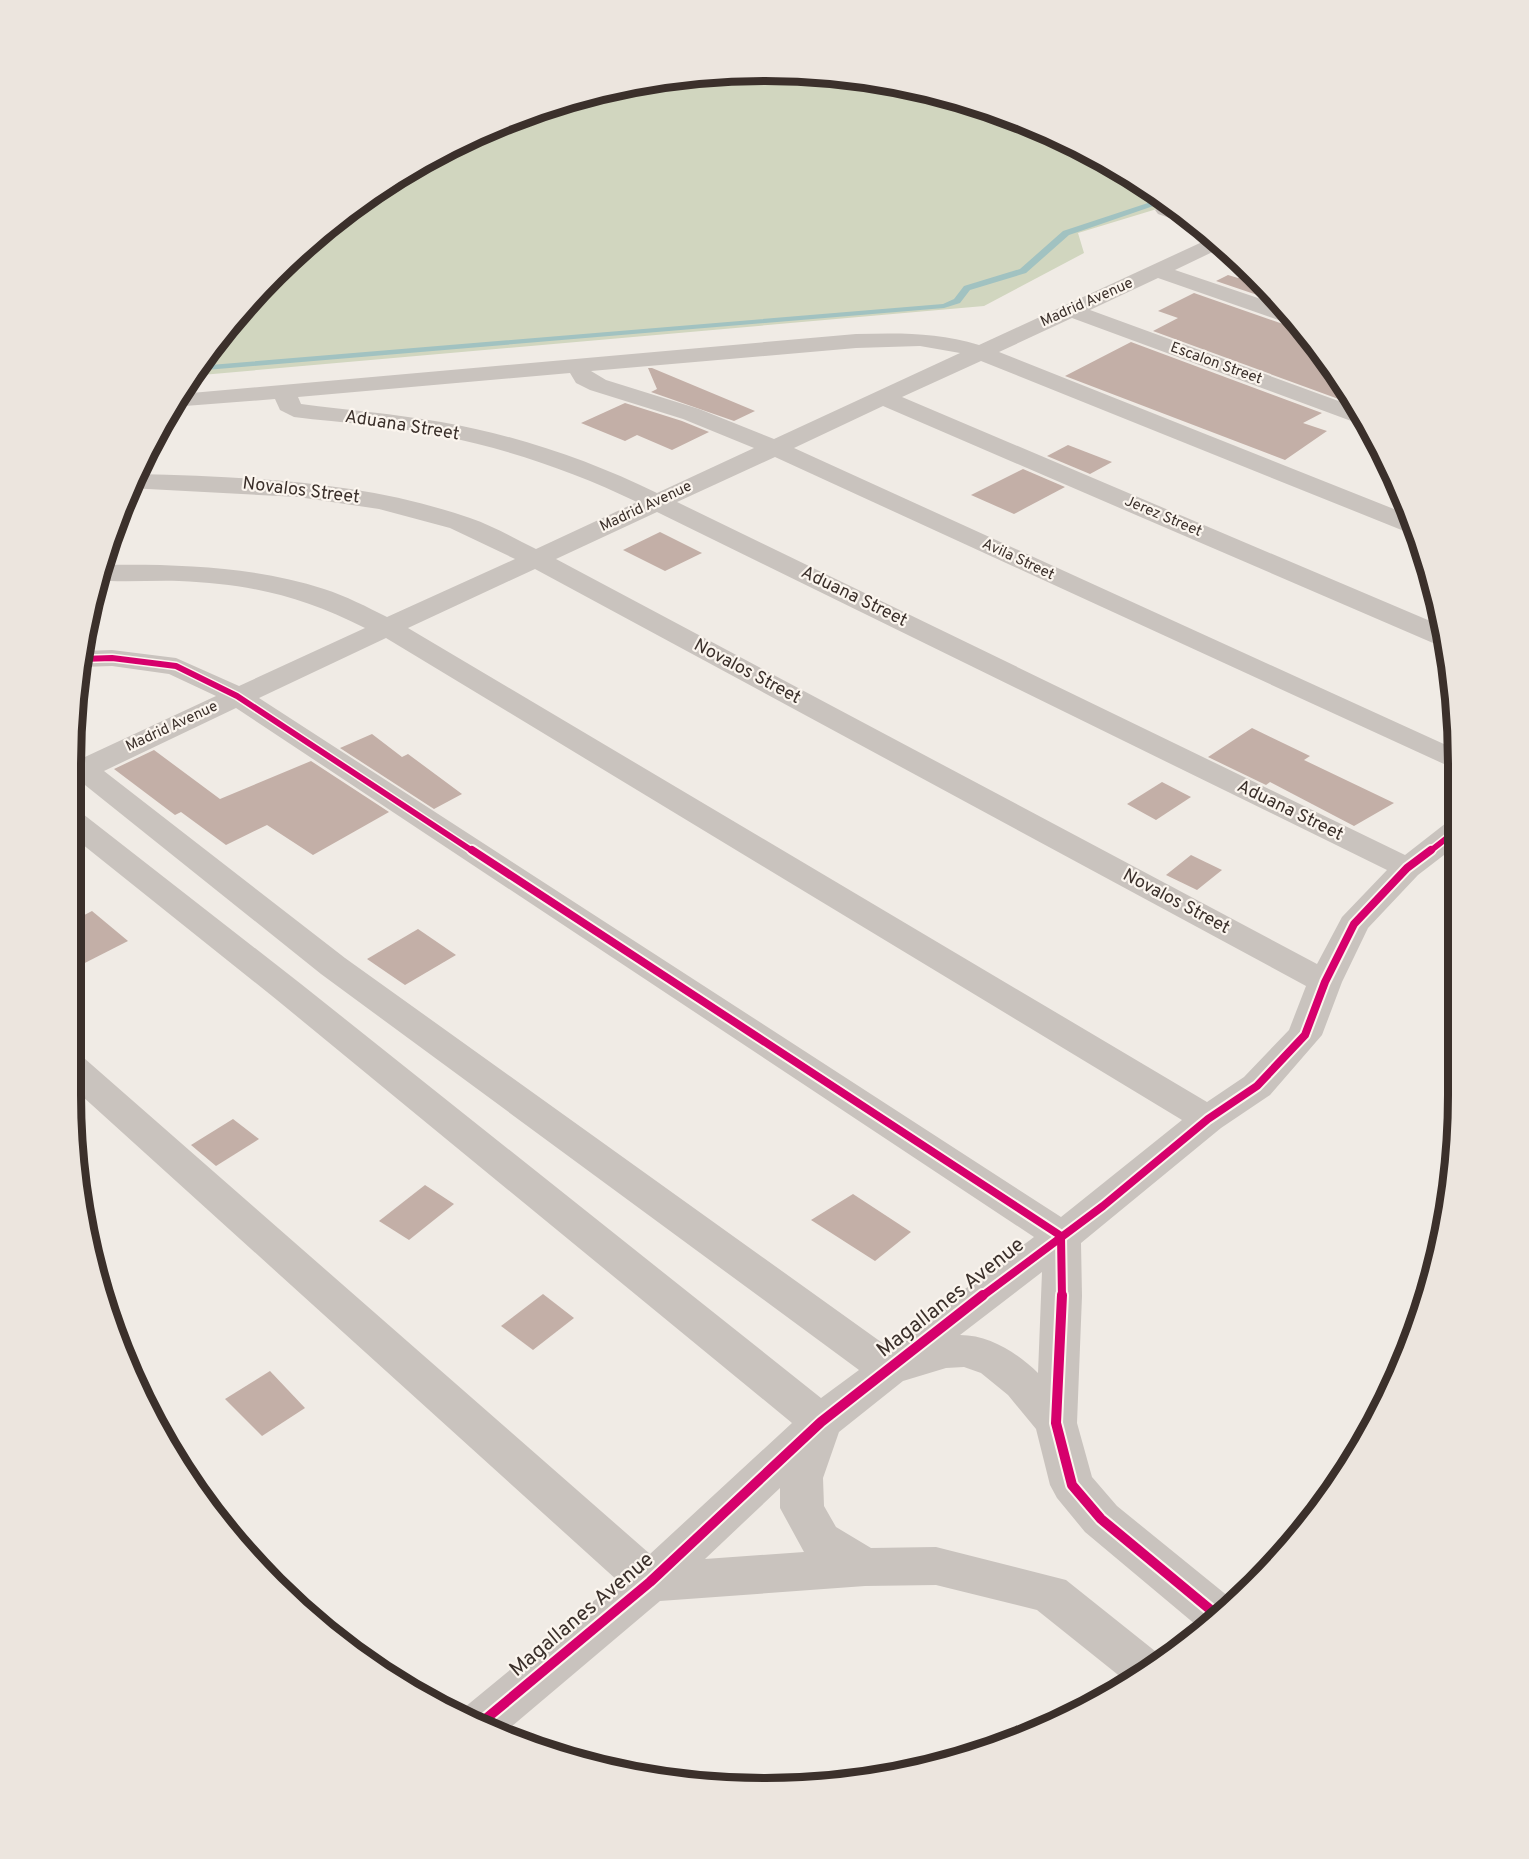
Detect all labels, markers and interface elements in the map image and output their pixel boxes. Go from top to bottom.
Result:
street label: Madrid Avenue [1038,274,1136,332]
street label: Escalon Street [1167,339,1265,389]
street label: Aduana Street [343,406,461,446]
street label: Novalos Street [241,472,361,510]
street label: Madrid Avenue [597,477,695,537]
street label: Jerez Street [1121,492,1205,542]
street label: Avila Street [979,535,1057,585]
street label: Aduana Street [797,561,911,633]
street label: Novalos Street [690,634,804,710]
street label: Madrid Avenue [123,697,221,757]
street label: Aduana Street [1233,775,1347,847]
street label: Novalos Street [1119,864,1233,940]
street label: Magallanes Avenue [872,1232,1030,1364]
street label: Magallanes Avenue [504,1547,660,1683]

